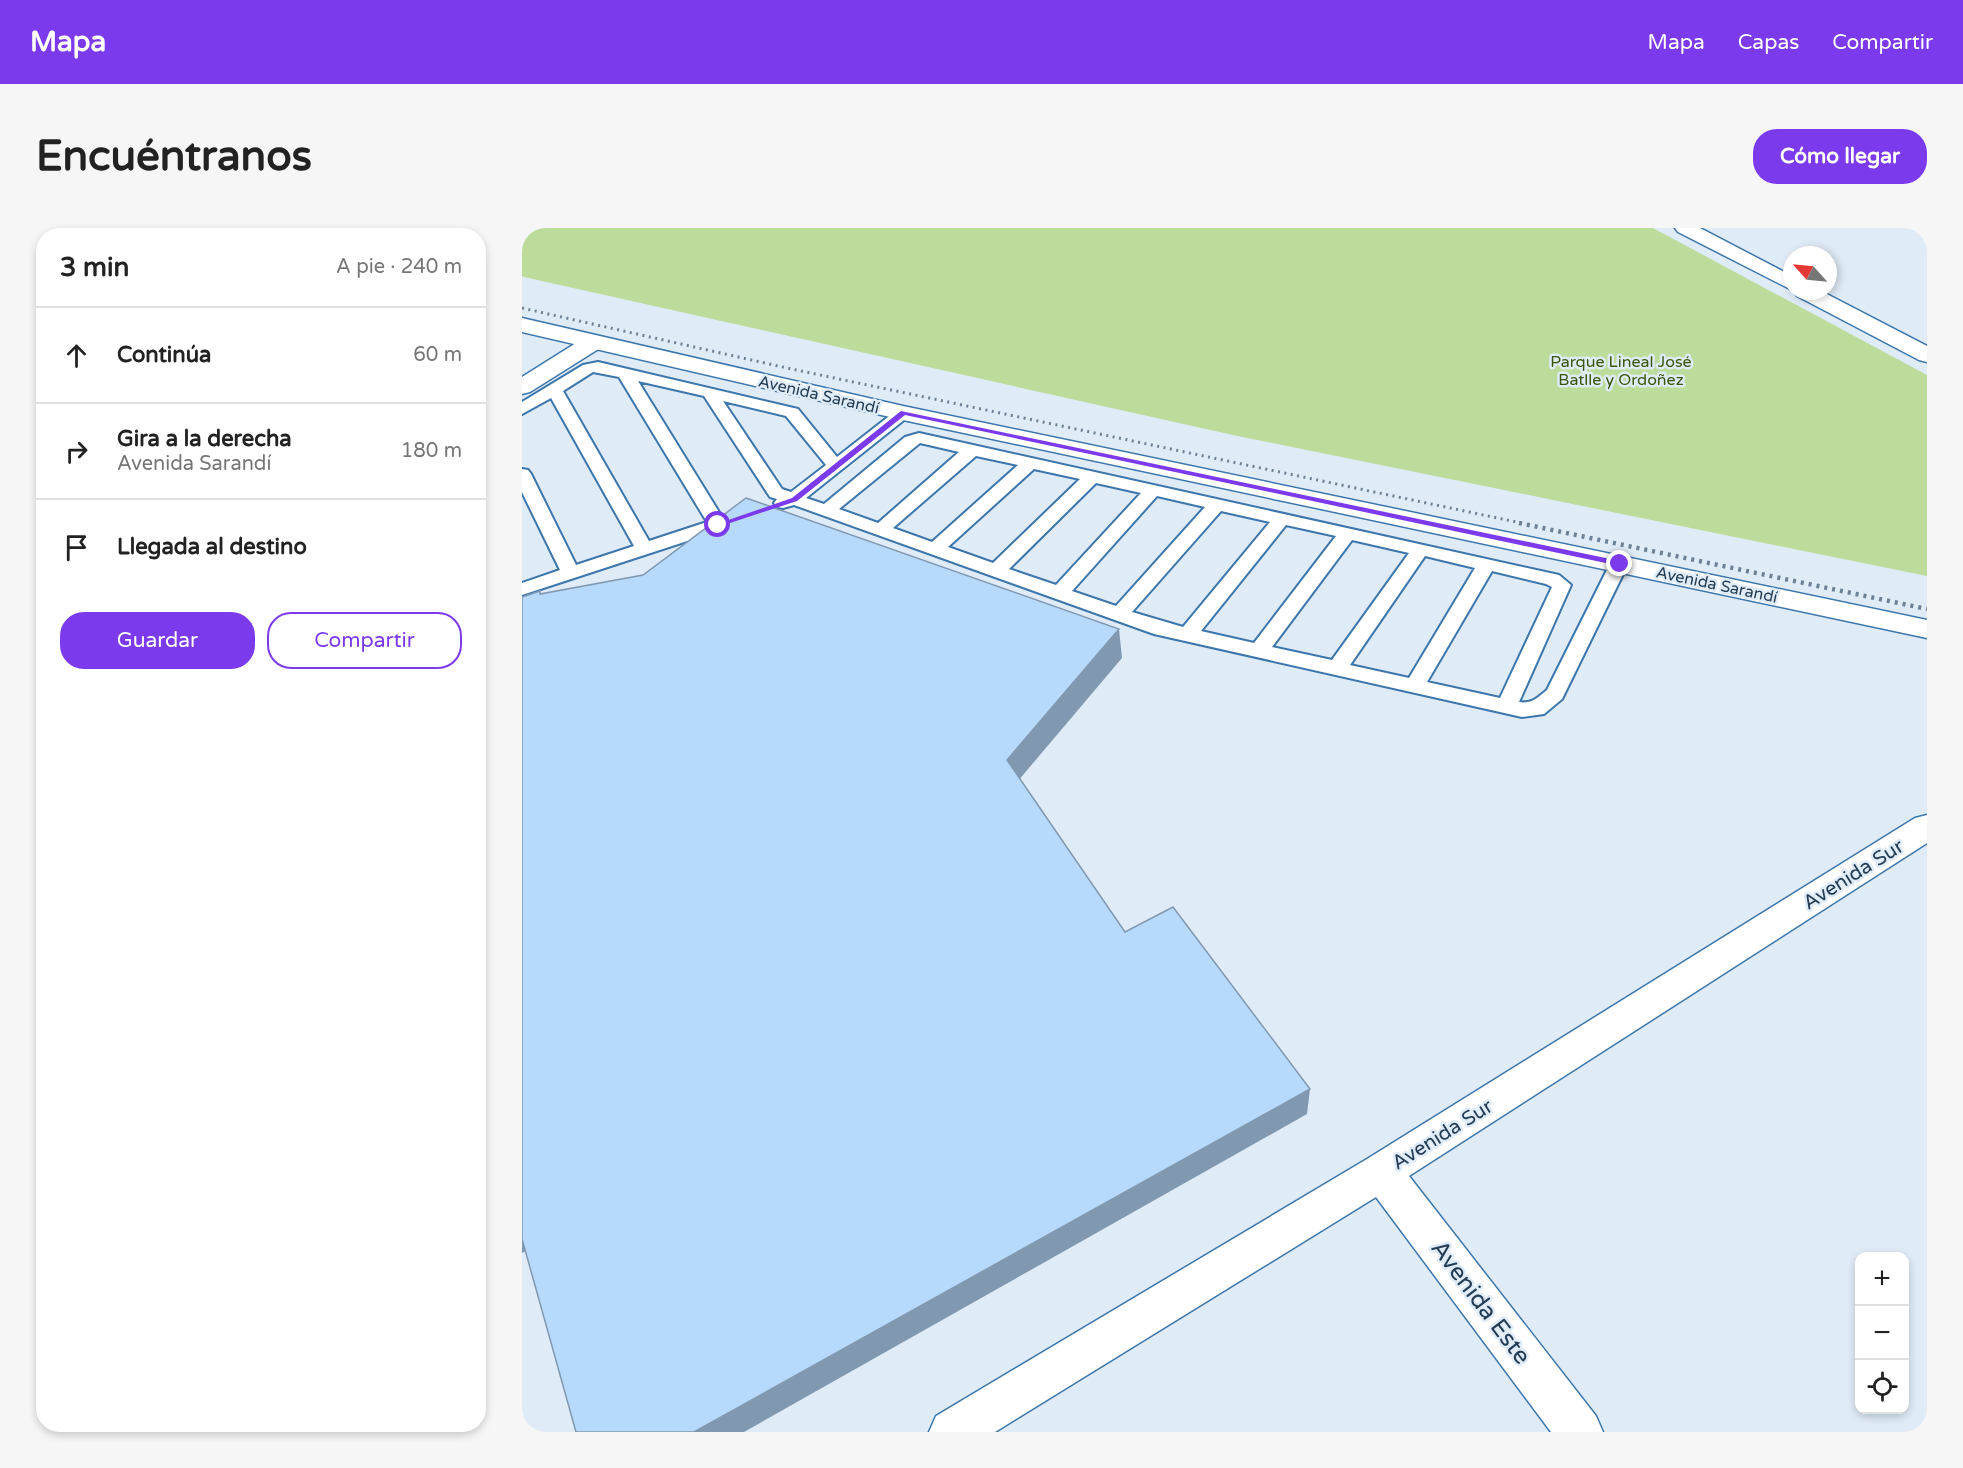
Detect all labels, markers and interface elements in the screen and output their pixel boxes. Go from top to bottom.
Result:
text: Mapa [30,25,106,59]
text: Mapa [1648,30,1705,55]
text: Capas [1738,30,1799,55]
text: Compartir [1832,30,1933,55]
button: Cómo llegar [1753,129,1927,184]
text: Encuéntranos [36,131,312,182]
north arrow [1783,246,1837,300]
text: 3 min [60,252,129,283]
text: A pie · 240 m [336,255,462,279]
icon: ahead [60,339,93,372]
text: Continúa [117,342,211,368]
text: 60 m [413,343,462,367]
park label: Parque Lineal José Batlle y Ordoñez [1550,352,1692,390]
street label: Avenida Sarandí [756,371,881,419]
text: Gira a la derecha [117,426,292,452]
icon: right [60,435,93,468]
text: 180 m [401,439,462,463]
text: Avenida Sarandí [117,452,271,476]
route start [704,511,730,537]
icon: arrive [60,531,93,564]
text: Llegada al destino [117,534,307,560]
route end [1606,550,1632,576]
street label: Avenida Sarandí [1654,562,1779,608]
button: Guardar [60,612,255,669]
button: Compartir [267,612,462,669]
street label: Avenida Sur [1799,834,1909,915]
street label: Avenida Sur [1388,1094,1498,1175]
street label: Avenida Este [1425,1235,1537,1370]
map controls [1855,1252,1909,1414]
button: + [1855,1252,1909,1306]
button: − [1855,1306,1909,1360]
button: locate [1855,1360,1909,1414]

